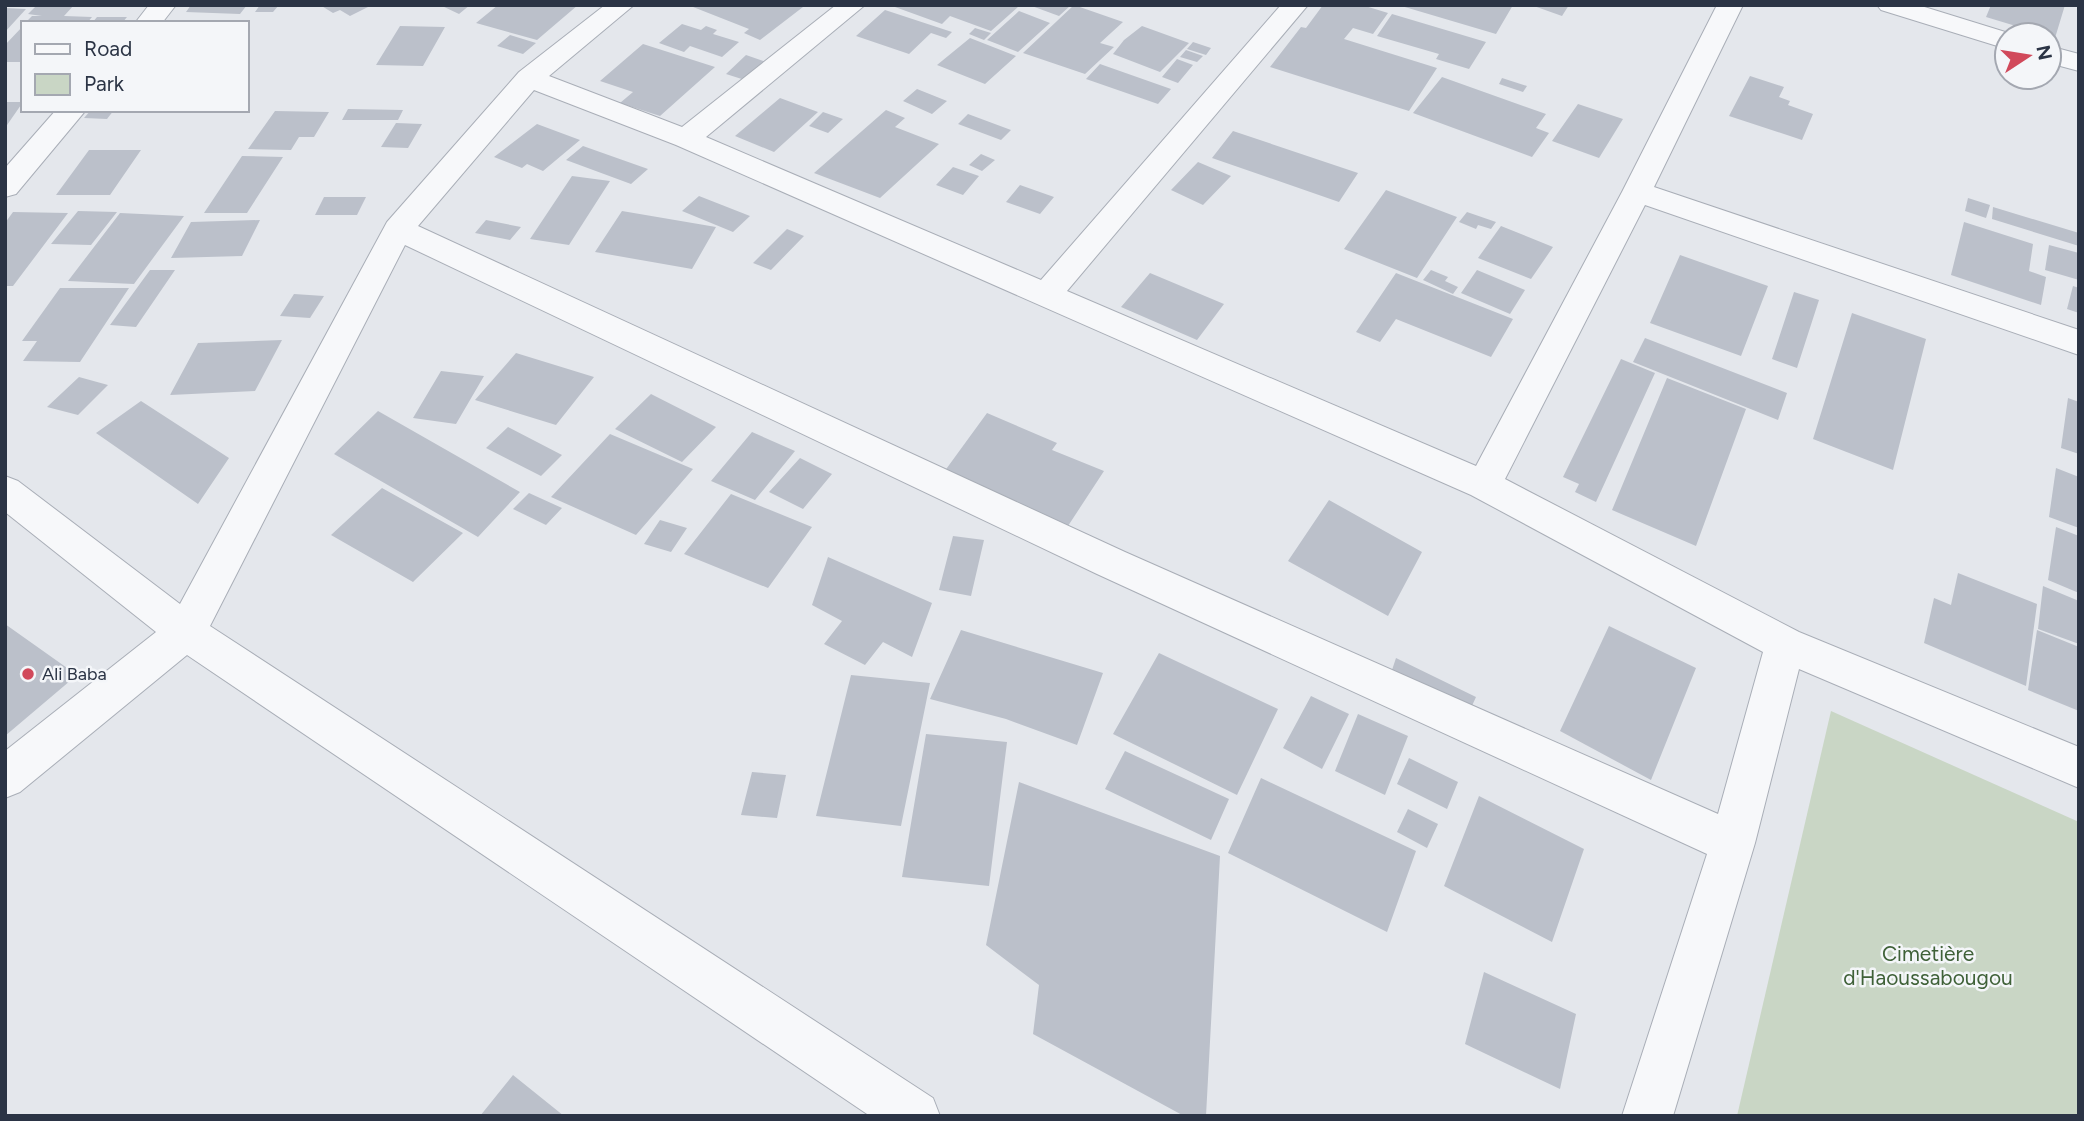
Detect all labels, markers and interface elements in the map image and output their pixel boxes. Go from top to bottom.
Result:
legend [21,21,248,112]
north arrow [1993,21,2063,91]
text: Road [84,36,132,61]
text: N [2031,43,2057,62]
text: Park [84,71,125,96]
place label: Ali Baba [42,663,107,685]
marker: Ali Baba [20,666,36,682]
park label: Cimetière d'Haoussabougou [1843,941,2013,990]

